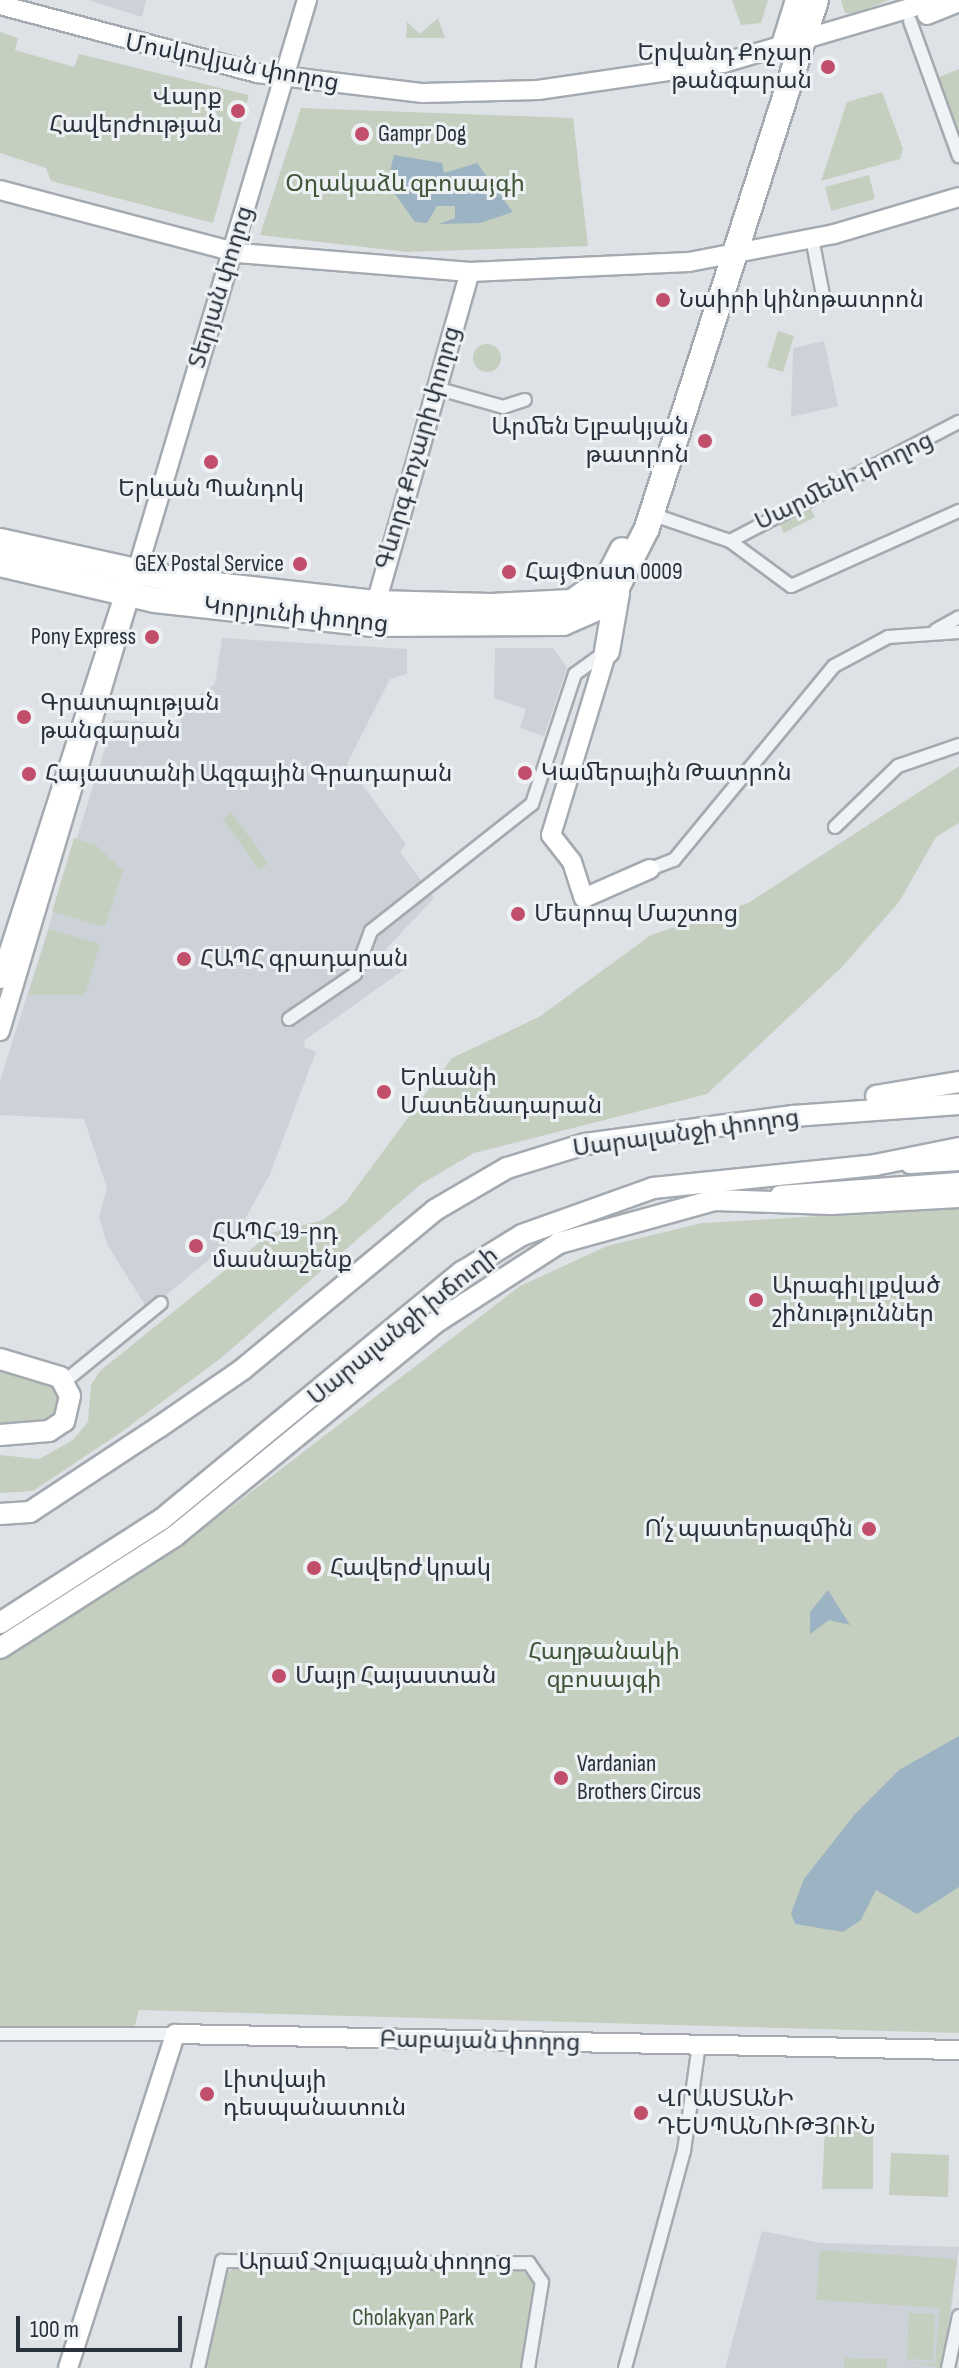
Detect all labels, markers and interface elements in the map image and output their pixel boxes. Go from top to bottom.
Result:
street label: Մոսկովյան փողոց [123,28,341,98]
place label: Երվանդ Քոչար թանգարան [637,39,812,95]
marker: Երվանդ Քոչար թանգարան [819,58,837,76]
place label: Վարք Հավերժության [49,83,222,139]
marker: Վարք Հավերժության [229,102,247,120]
place label: Gampr Dog [378,120,466,148]
marker: Gampr Dog [353,125,371,143]
park label: Օղակաձև զբոսայգի [285,170,525,198]
street label: Տերյան փողոց [183,202,259,372]
place label: Նաիրի կինոթատրոն [679,286,924,314]
marker: Նաիրի կինոթատրոն [654,291,672,309]
street label: Գևորգ Քոչարի փողոց [369,323,467,573]
place label: Արմեն Ելբակյան թատրոն [491,413,689,469]
street label: Սարմենի փողոց [750,425,938,537]
marker: Արմեն Ելբակյան թատրոն [696,432,714,450]
marker: Երևան Պանդոկ [202,453,220,471]
place label: Երևան Պանդոկ [118,475,304,503]
place label: GEX Postal Service [135,550,284,578]
marker: GEX Postal Service [291,555,309,573]
place label: ՀայՓոստ 0009 [525,558,683,586]
marker: ՀայՓոստ 0009 [500,563,518,581]
street label: Կորյունի փողոց [202,591,390,639]
place label: Pony Express [31,623,136,651]
marker: Pony Express [143,628,161,646]
place label: Գրատպության թանգարան [40,689,220,745]
marker: Գրատպության թանգարան [15,708,33,726]
place label: Կամերային Թատրոն [541,759,792,787]
place label: Հայաստանի Ազգային Գրադարան [45,760,452,788]
marker: Կամերային Թատրոն [516,764,534,782]
marker: Հայաստանի Ազգային Գրադարան [20,765,38,783]
place label: Մեսրոպ Մաշտոց [534,900,738,928]
marker: Մեսրոպ Մաշտոց [509,905,527,923]
place label: ՀԱՊՀ գրադարան [200,945,408,973]
marker: ՀԱՊՀ գրադարան [175,950,193,968]
place label: Երևանի Մատենադարան [400,1064,602,1120]
marker: Երևանի Մատենադարան [375,1083,393,1101]
street label: Սարալանջի փողոց [571,1103,801,1163]
place label: ՀԱՊՀ 19-րդ մասնաշենք [212,1218,352,1274]
marker: ՀԱՊՀ 19-րդ մասնաշենք [187,1237,205,1255]
street label: Սարալանջի խճուղի [302,1240,504,1412]
place label: Արագիլ լքված շինություններ [772,1272,940,1328]
marker: Արագիլ լքված շինություններ [747,1291,765,1309]
place label: Ո՛չ պատերազմին [645,1515,853,1543]
marker: Ո՛չ պատերազմին [860,1520,878,1538]
place label: Հավերժ կրակ [330,1554,491,1582]
marker: Հավերժ կրակ [305,1559,323,1577]
park label: Հաղթանակի զբոսայգի [528,1638,680,1694]
place label: Մայր Հայաստան [295,1662,496,1690]
marker: Մայր Հայաստան [270,1667,288,1685]
place label: Vardanian Brothers Circus [577,1750,701,1806]
marker: Vardanian Brothers Circus [552,1769,570,1787]
street label: Բաբայան փողոց [379,2025,581,2057]
place label: Լիտվայի դեսպանատուն [223,2066,406,2122]
marker: Լիտվայի դեսպանատուն [198,2085,216,2103]
place label: ՎՐԱՍՏԱՆԻ ԴԵՍՊԱՆՈՒԹՅՈՒՆ [657,2085,876,2141]
marker: ՎՐԱՍՏԱՆԻ ԴԵՍՊԱՆՈՒԹՅՈՒՆ [632,2104,650,2122]
street label: Արամ Չոլագյան փողոց [238,2248,512,2276]
scale bar [20,2300,186,2350]
park label: Cholakyan Park [352,2304,474,2332]
text: 100 m [30,2315,79,2344]

